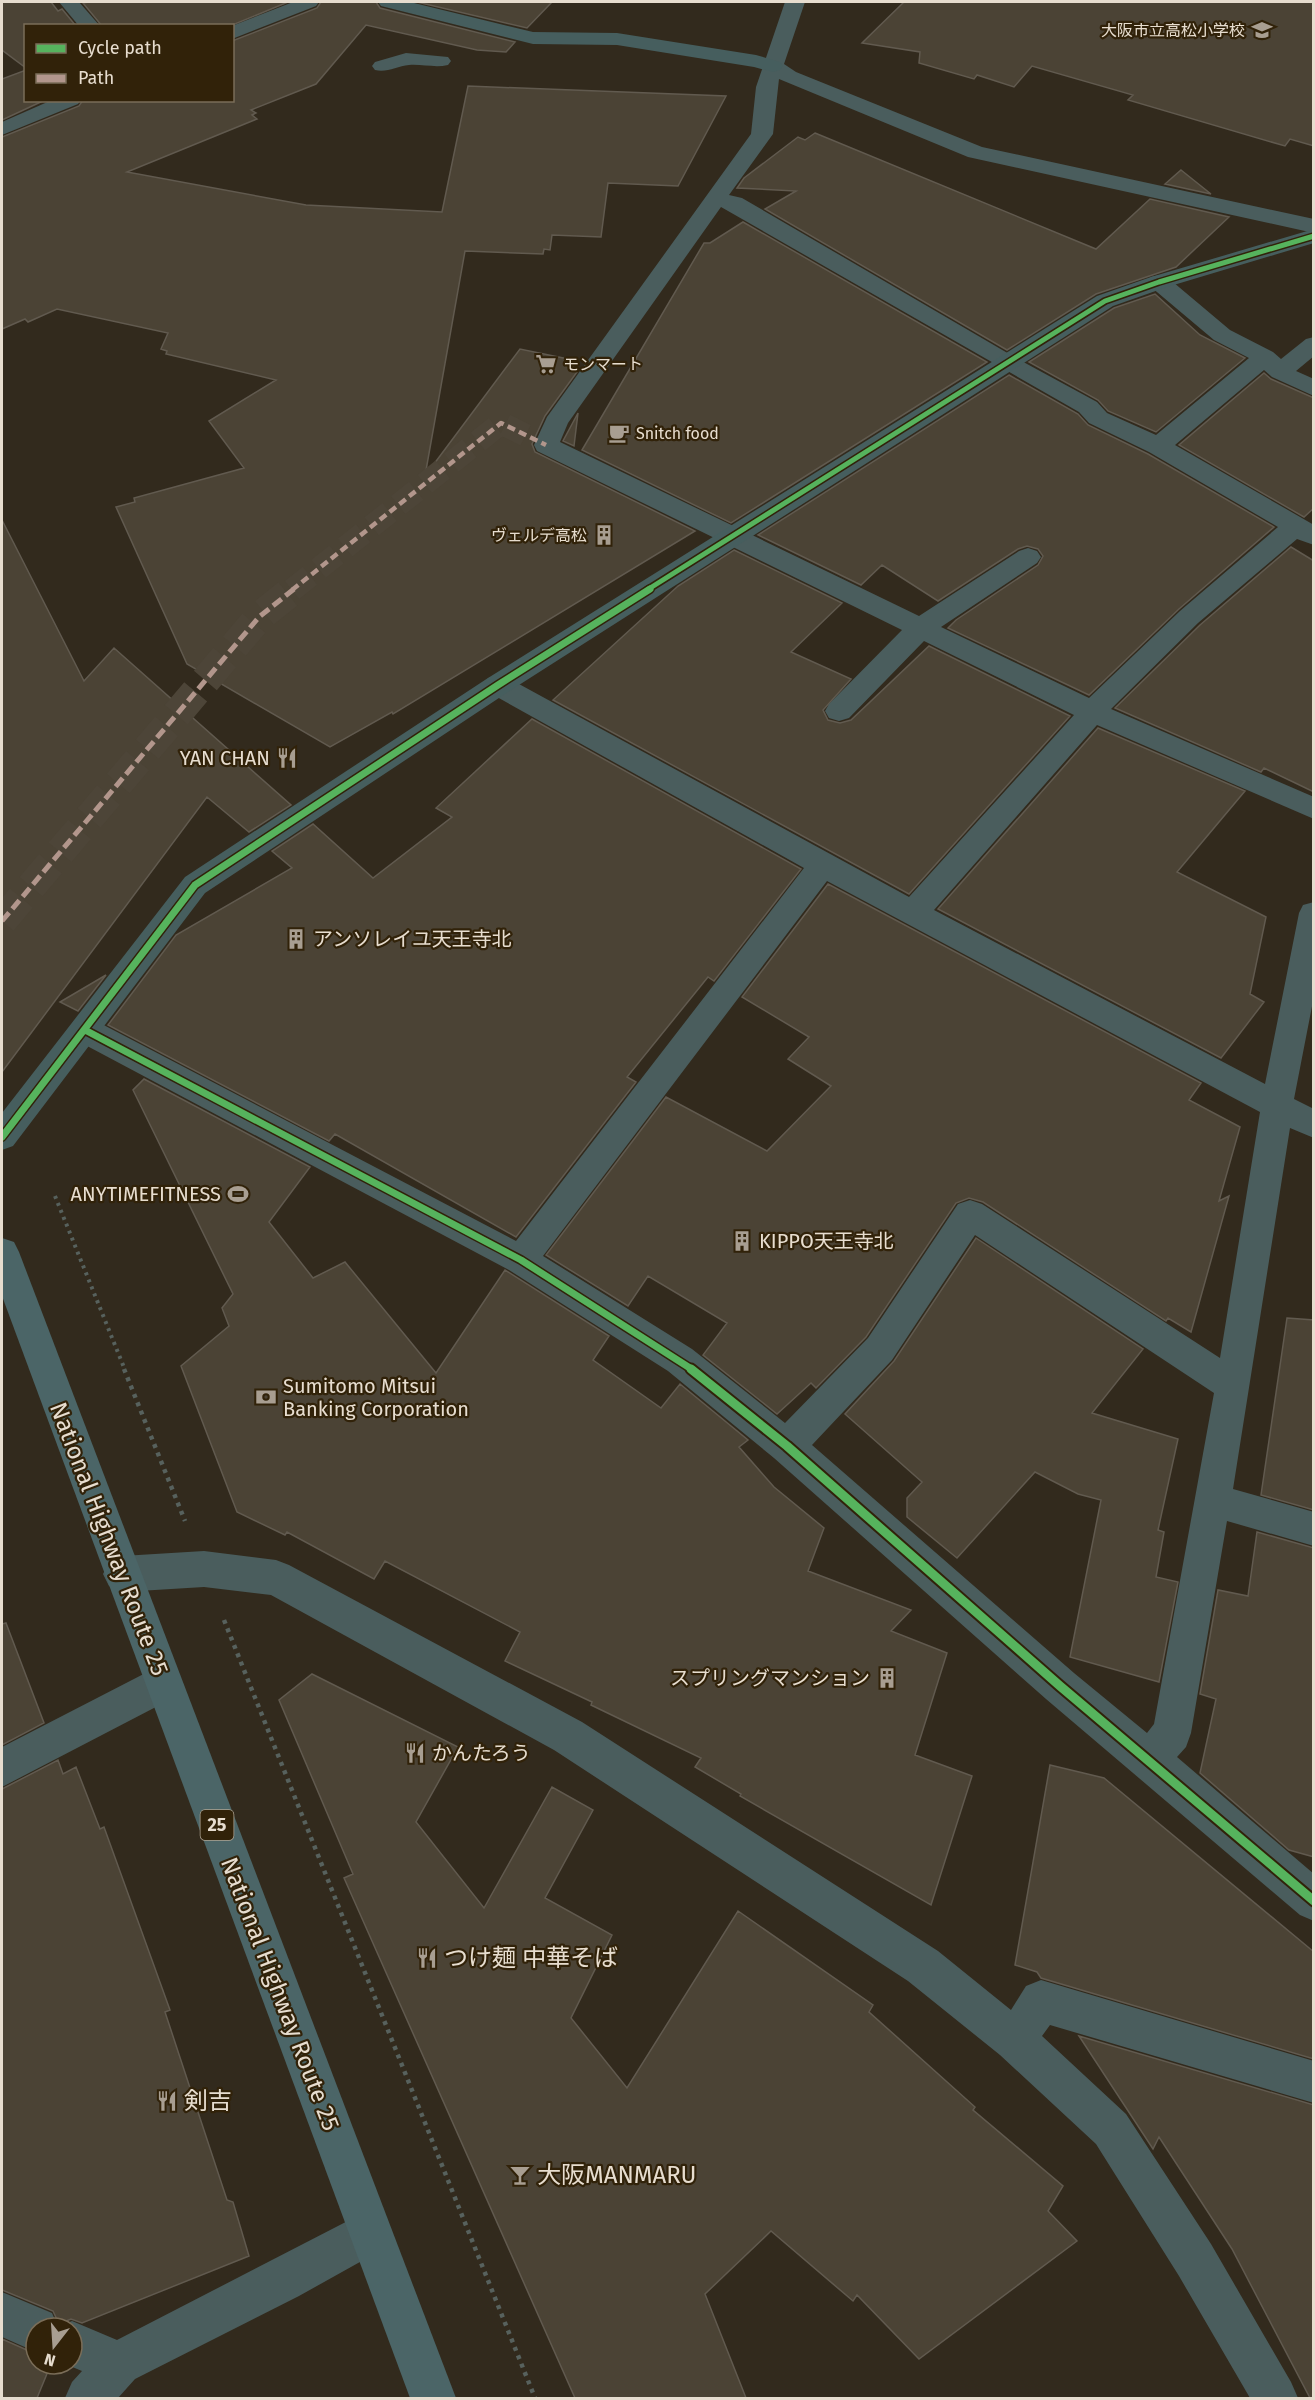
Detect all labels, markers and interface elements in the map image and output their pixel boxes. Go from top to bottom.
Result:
school or university icon: 大阪市立高松小学校 [1250,18,1274,42]
place label: 大阪市立高松小学校 [1101,21,1245,40]
legend [24,24,234,102]
text: Cycle path [78,37,162,59]
text: Path [78,67,114,89]
supermarket icon: モンマート [534,352,558,376]
place label: モンマート [563,355,643,374]
cafe icon: Snitch food [607,421,631,445]
place label: Snitch food [636,424,719,443]
building icon: ヴェルデ高松 [592,523,616,547]
place label: ヴェルデ高松 [491,526,587,545]
place label: YAN CHAN [180,746,270,770]
restaurant icon: YAN CHAN [275,746,299,770]
building icon: アンソレイユ天王寺北 [284,927,308,951]
place label: アンソレイユ天王寺北 [313,927,512,951]
place label: ANYTIMEFITNESS [71,1182,221,1206]
sports icon: ANYTIMEFITNESS [226,1182,250,1206]
building icon: KIPPO天王寺北 [730,1229,754,1253]
place label: KIPPO天王寺北 [759,1229,894,1253]
place label: Sumitomo Mitsui Banking Corporation [283,1374,469,1421]
bank icon: Sumitomo Mitsui Banking Corporation [254,1385,278,1409]
street label: National Highway Route 25 [44,1398,174,1680]
place label: スプリングマンション [670,1666,870,1690]
building icon: スプリングマンション [875,1666,899,1690]
restaurant icon: かんたろう [403,1741,427,1765]
place label: かんたろう [432,1741,531,1765]
road number: 25 [200,1810,234,1840]
street label: National Highway Route 25 [215,1853,345,2135]
place label: つけ麺 中華そば [444,1944,618,1972]
restaurant icon: つけ麺 中華そば [415,1946,439,1970]
place label: 剣吉 [184,2087,232,2115]
restaurant icon: 剣吉 [155,2089,179,2113]
place label: 大阪MANMARU [537,2161,696,2189]
bar icon: 大阪MANMARU [508,2163,532,2187]
north arrow [24,2316,84,2376]
text: N [42,2349,58,2371]

